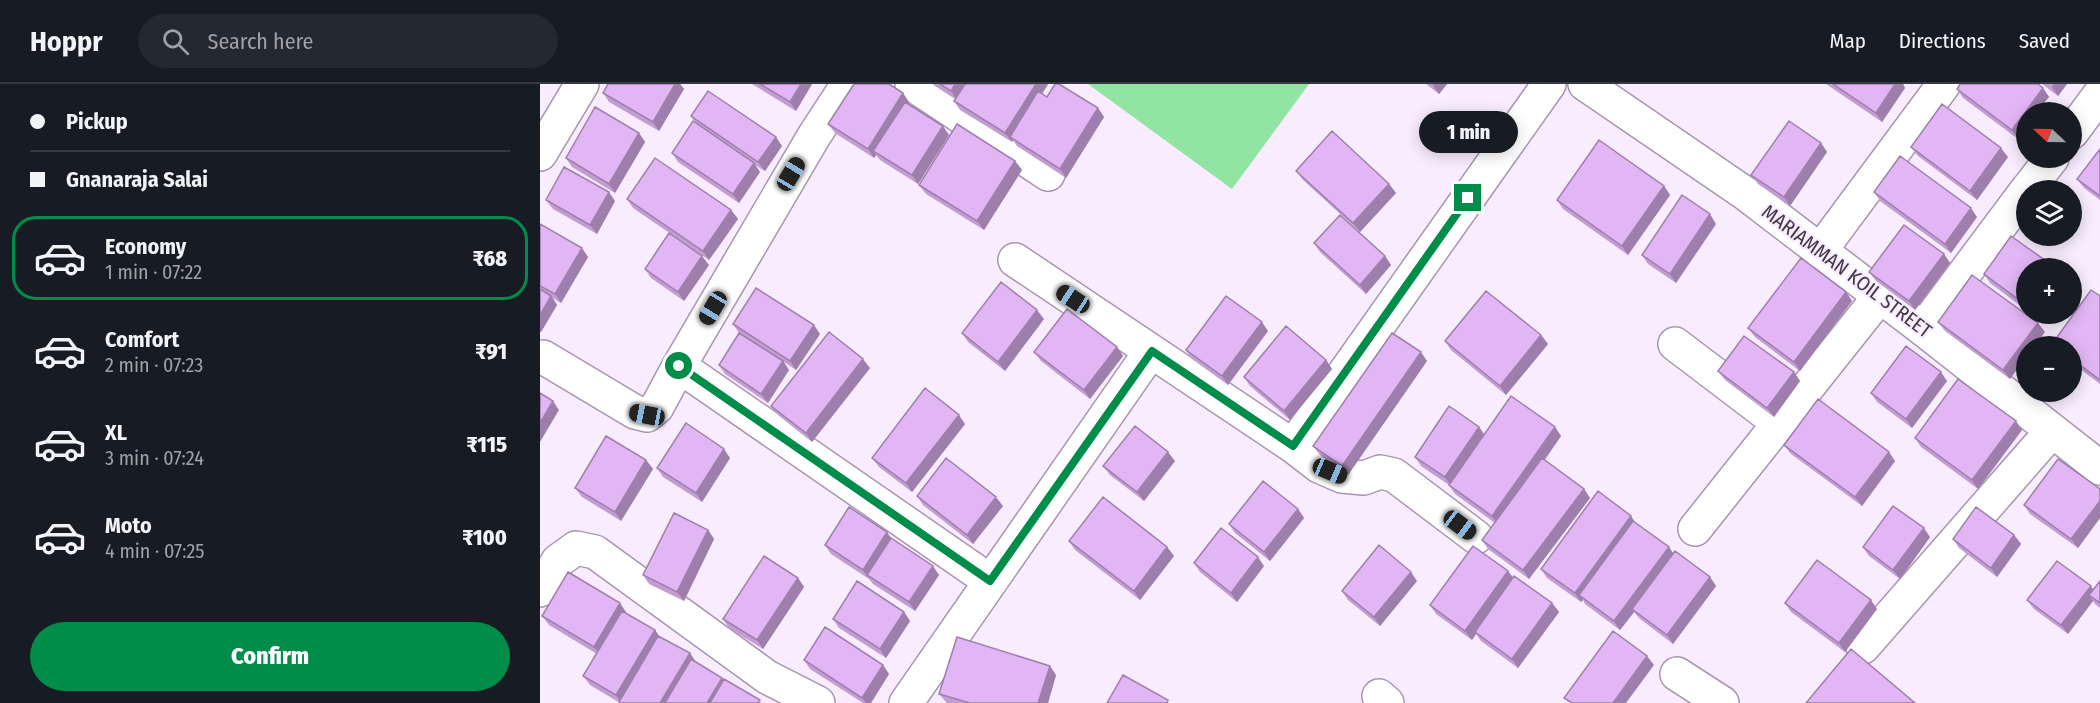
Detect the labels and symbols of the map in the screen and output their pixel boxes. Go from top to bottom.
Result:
north arrow [2016,102,2082,168]
callout: 1 min [1418,111,1518,153]
car [774,154,808,194]
route end [1454,184,1481,211]
street label: MARIAMMAN KOIL STREET [1757,199,1937,343]
car [1053,282,1093,316]
car [696,288,730,328]
route start [665,352,692,379]
car [628,403,666,427]
car [1310,456,1350,486]
car [1440,507,1480,543]

